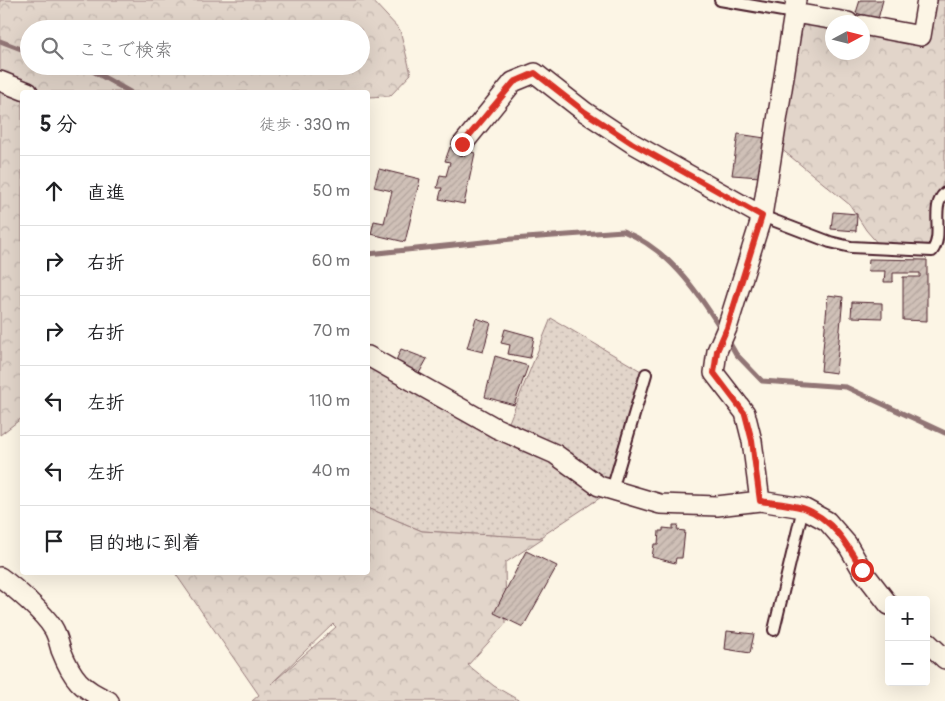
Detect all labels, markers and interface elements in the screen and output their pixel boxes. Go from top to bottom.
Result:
north arrow [825,15,870,60]
search box [20,20,370,75]
icon: search [38,34,66,62]
text: ここで検索 [78,38,173,62]
text: 5 分 [40,111,77,138]
text: 徒歩 · 330 m [259,115,350,135]
route end [451,133,474,156]
icon: ahead [40,177,68,205]
text: 直進 [87,181,125,205]
text: 50 m [313,181,350,201]
icon: right [40,247,68,275]
text: 右折 [87,251,125,275]
text: 60 m [312,251,350,271]
icon: right [40,317,68,345]
text: 右折 [87,321,125,345]
text: 70 m [313,321,350,341]
icon: left [40,387,68,415]
text: 左折 [87,391,125,415]
text: 110 m [309,391,350,411]
icon: left [40,457,68,485]
text: 左折 [87,461,125,485]
text: 40 m [312,461,350,481]
icon: arrive [40,527,68,555]
text: 目的地に到着 [87,531,201,555]
route start [851,559,874,582]
map controls [885,596,930,686]
button: + [885,596,930,641]
button: − [885,641,930,686]

